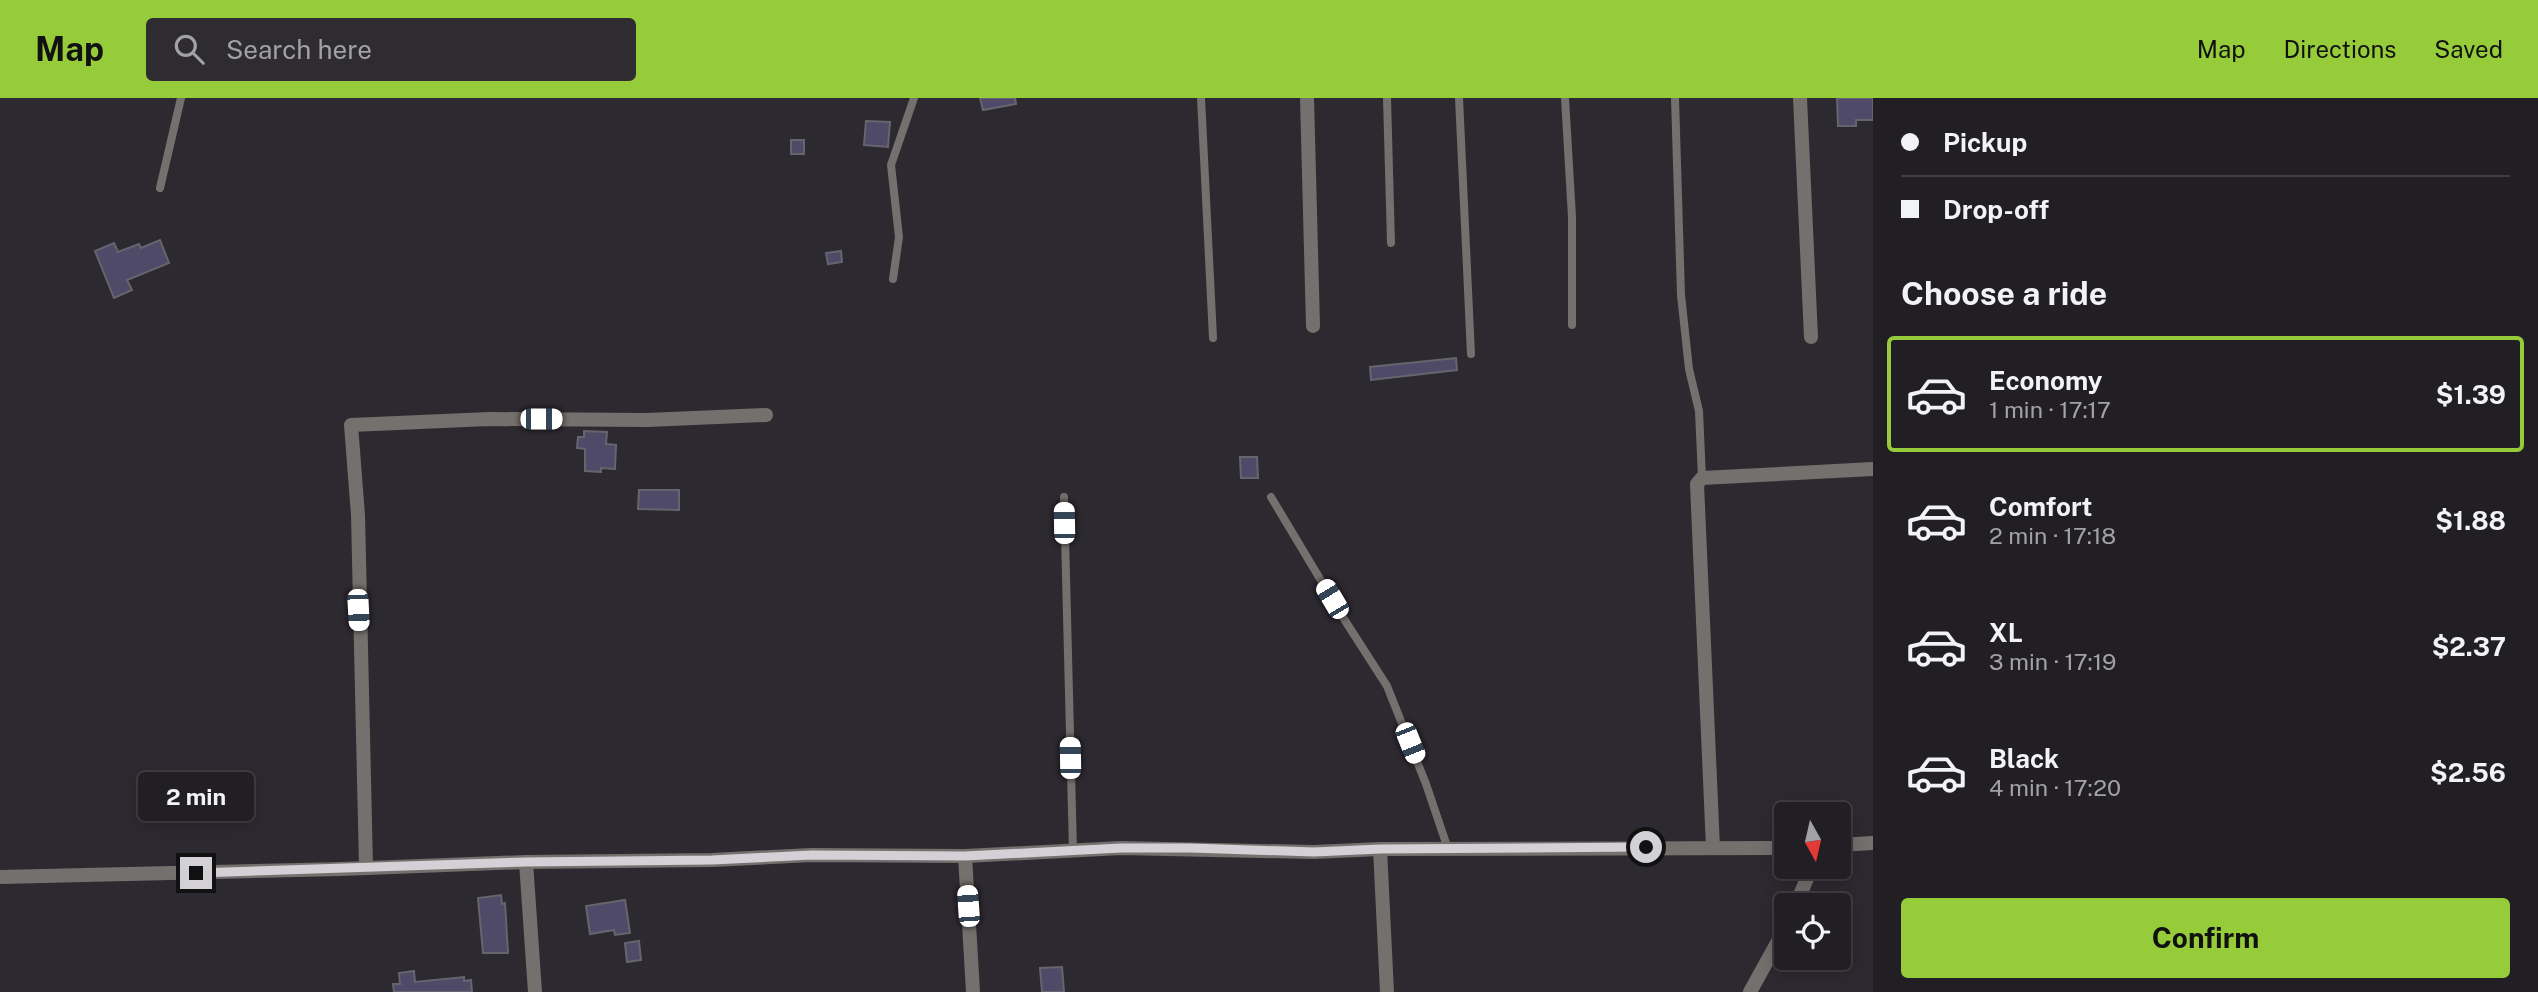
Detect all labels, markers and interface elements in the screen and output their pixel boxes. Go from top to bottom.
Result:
search box [146,18,636,81]
text: Map [35,30,104,68]
icon: search [170,30,208,68]
text: Search here [226,34,372,65]
text: Map [2197,35,2246,63]
text: Directions [2284,35,2396,63]
text: Saved [2434,35,2503,63]
text: Pickup [1943,127,2027,158]
text: Drop-off [1943,194,2049,225]
text: Choose a ride [1901,275,2107,312]
icon: car [1905,363,1968,426]
text: Economy [1989,365,2102,396]
text: $1.39 [2436,379,2506,410]
text: 1 min · 17:17 [1989,396,2111,423]
car [521,409,563,430]
icon: car [1905,489,1968,552]
text: Comfort [1989,491,2092,522]
car [1054,502,1075,544]
text: $1.88 [2435,505,2506,536]
text: 2 min · 17:18 [1989,522,2116,549]
car [1313,576,1352,622]
car [347,588,370,632]
icon: car [1905,615,1968,678]
text: XL [1989,617,2023,648]
text: $2.37 [2432,631,2506,662]
text: 3 min · 17:19 [1989,648,2116,675]
car [1393,720,1428,766]
car [1060,737,1081,779]
icon: car [1905,741,1968,804]
text: Black [1989,743,2059,774]
text: $2.56 [2430,757,2506,788]
callout: 2 min [138,772,254,820]
text: 4 min · 17:20 [1989,774,2121,801]
text: 2 min [166,783,226,810]
north arrow [1774,802,1852,878]
map controls [1774,802,1851,970]
route start [1630,831,1662,863]
route end [180,857,212,889]
car [957,884,980,928]
button: locate [1774,893,1851,970]
button: Confirm [1901,898,2510,978]

